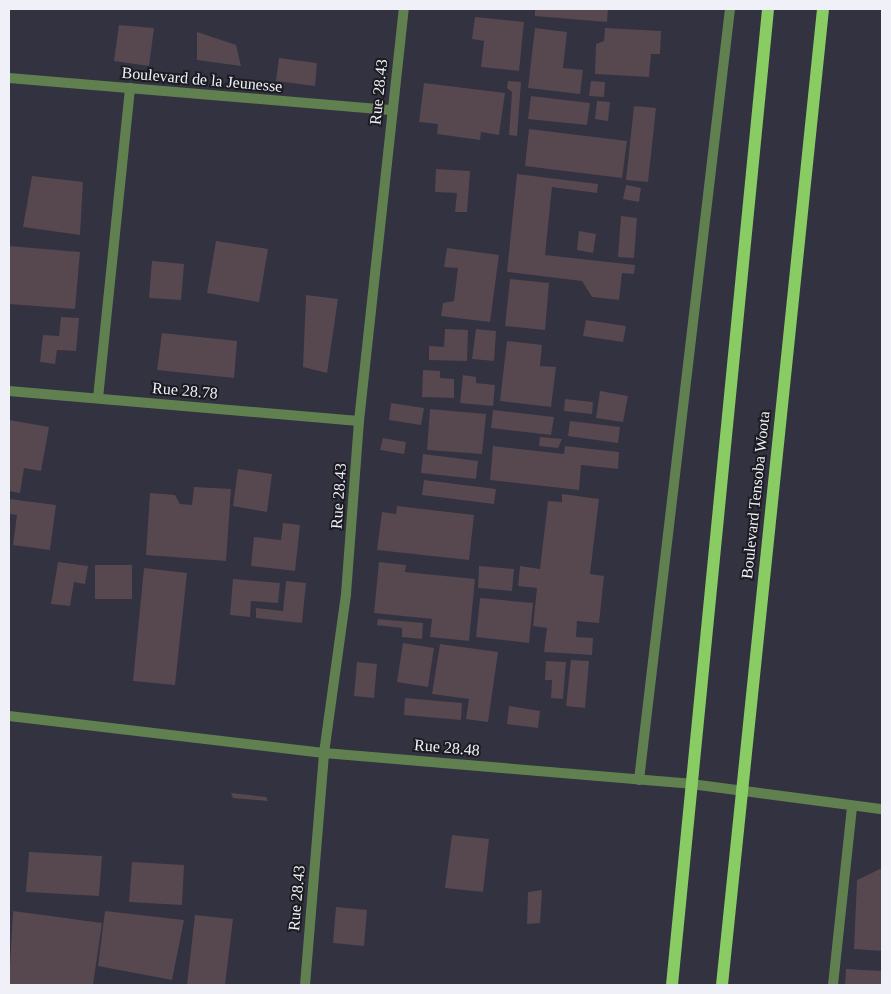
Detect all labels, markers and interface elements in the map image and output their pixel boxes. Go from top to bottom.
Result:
street label: Rue 28.43 [366,58,392,126]
street label: Boulevard de la Jeunesse [121,63,283,97]
street label: Rue 28.78 [151,379,219,403]
street label: Boulevard Tensoba Woota [738,410,774,580]
street label: Rue 28.43 [327,463,351,529]
street label: Rue 28.48 [413,736,481,760]
street label: Rue 28.43 [285,864,309,932]

